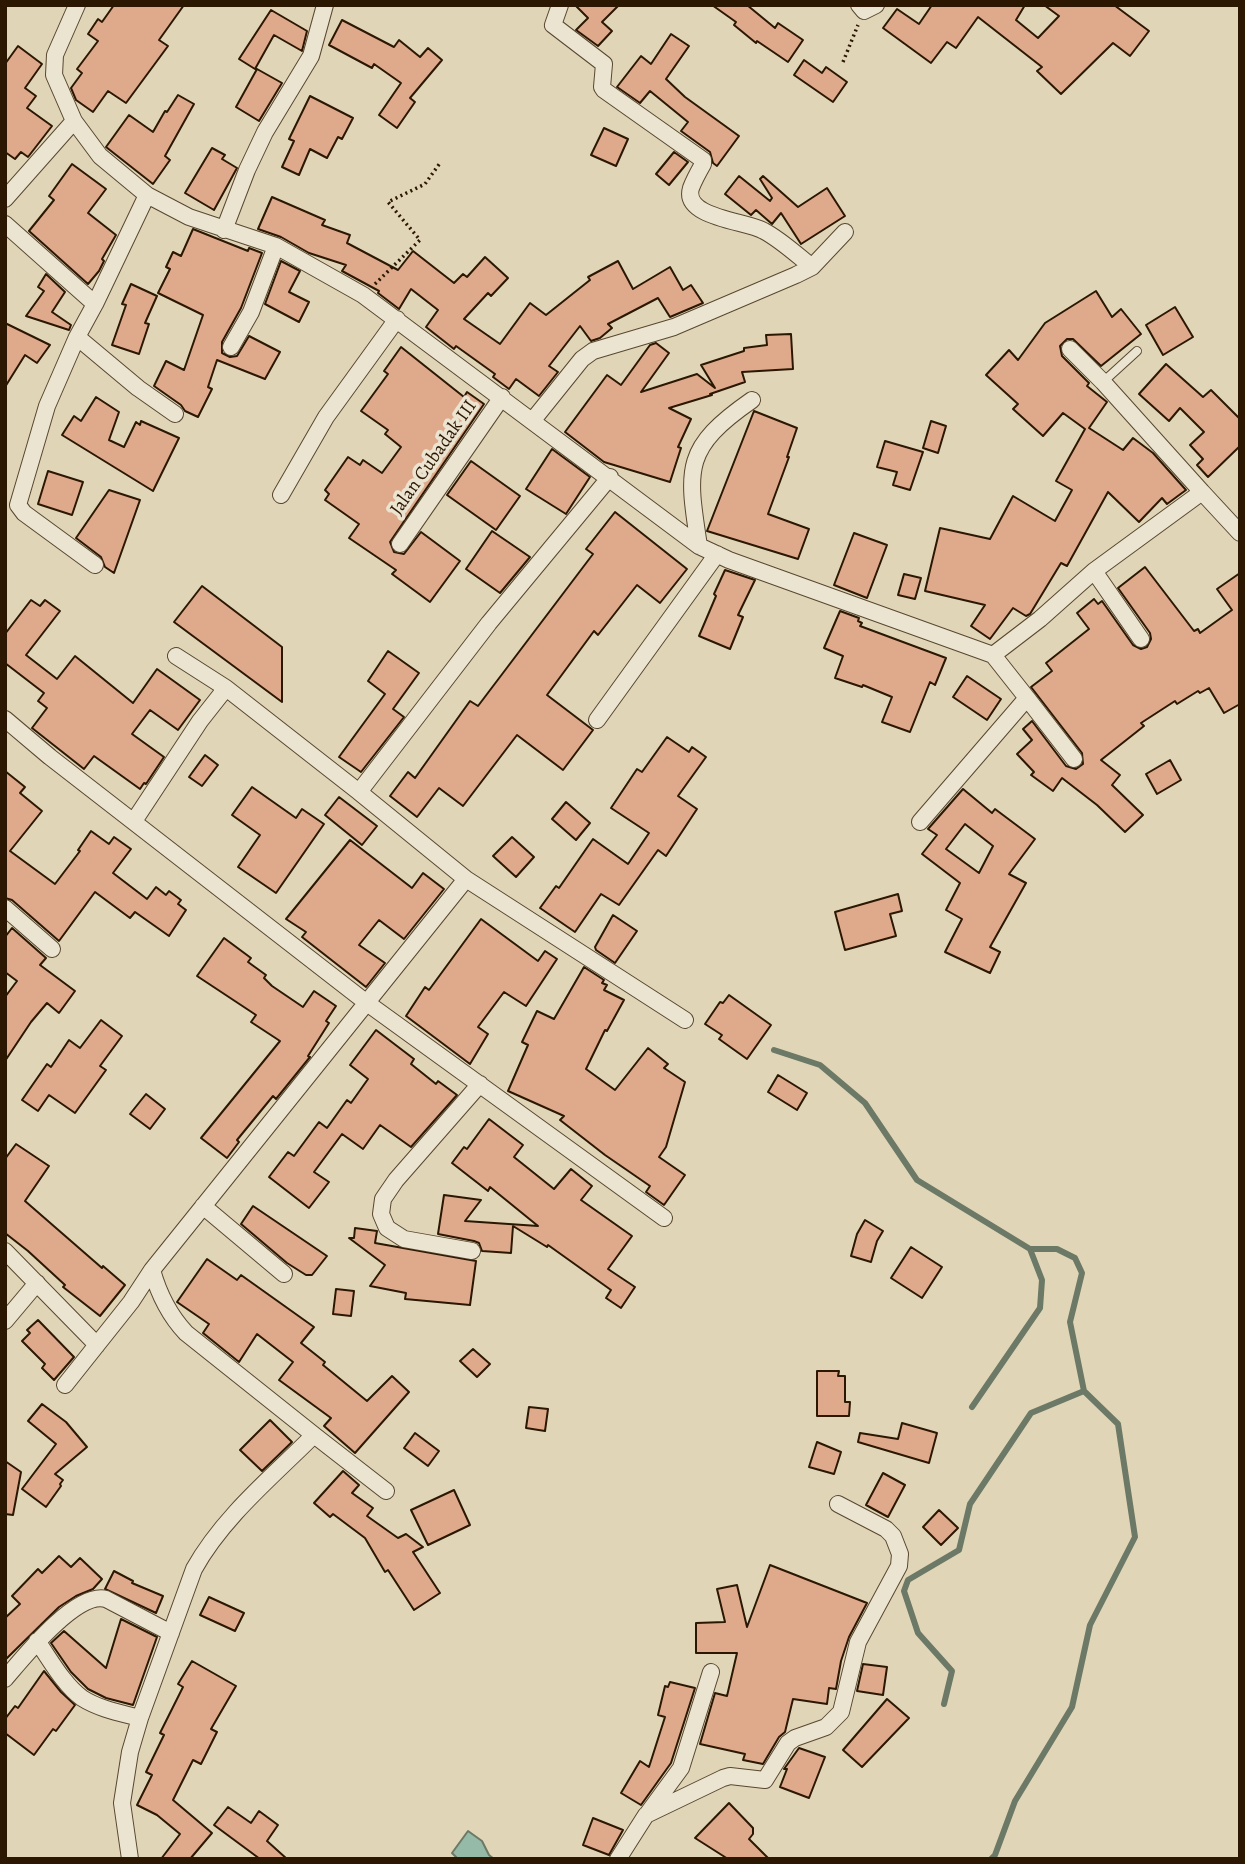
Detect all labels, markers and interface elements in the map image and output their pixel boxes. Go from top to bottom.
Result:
street label: Jalan Cubadak III [386,396,482,520]

